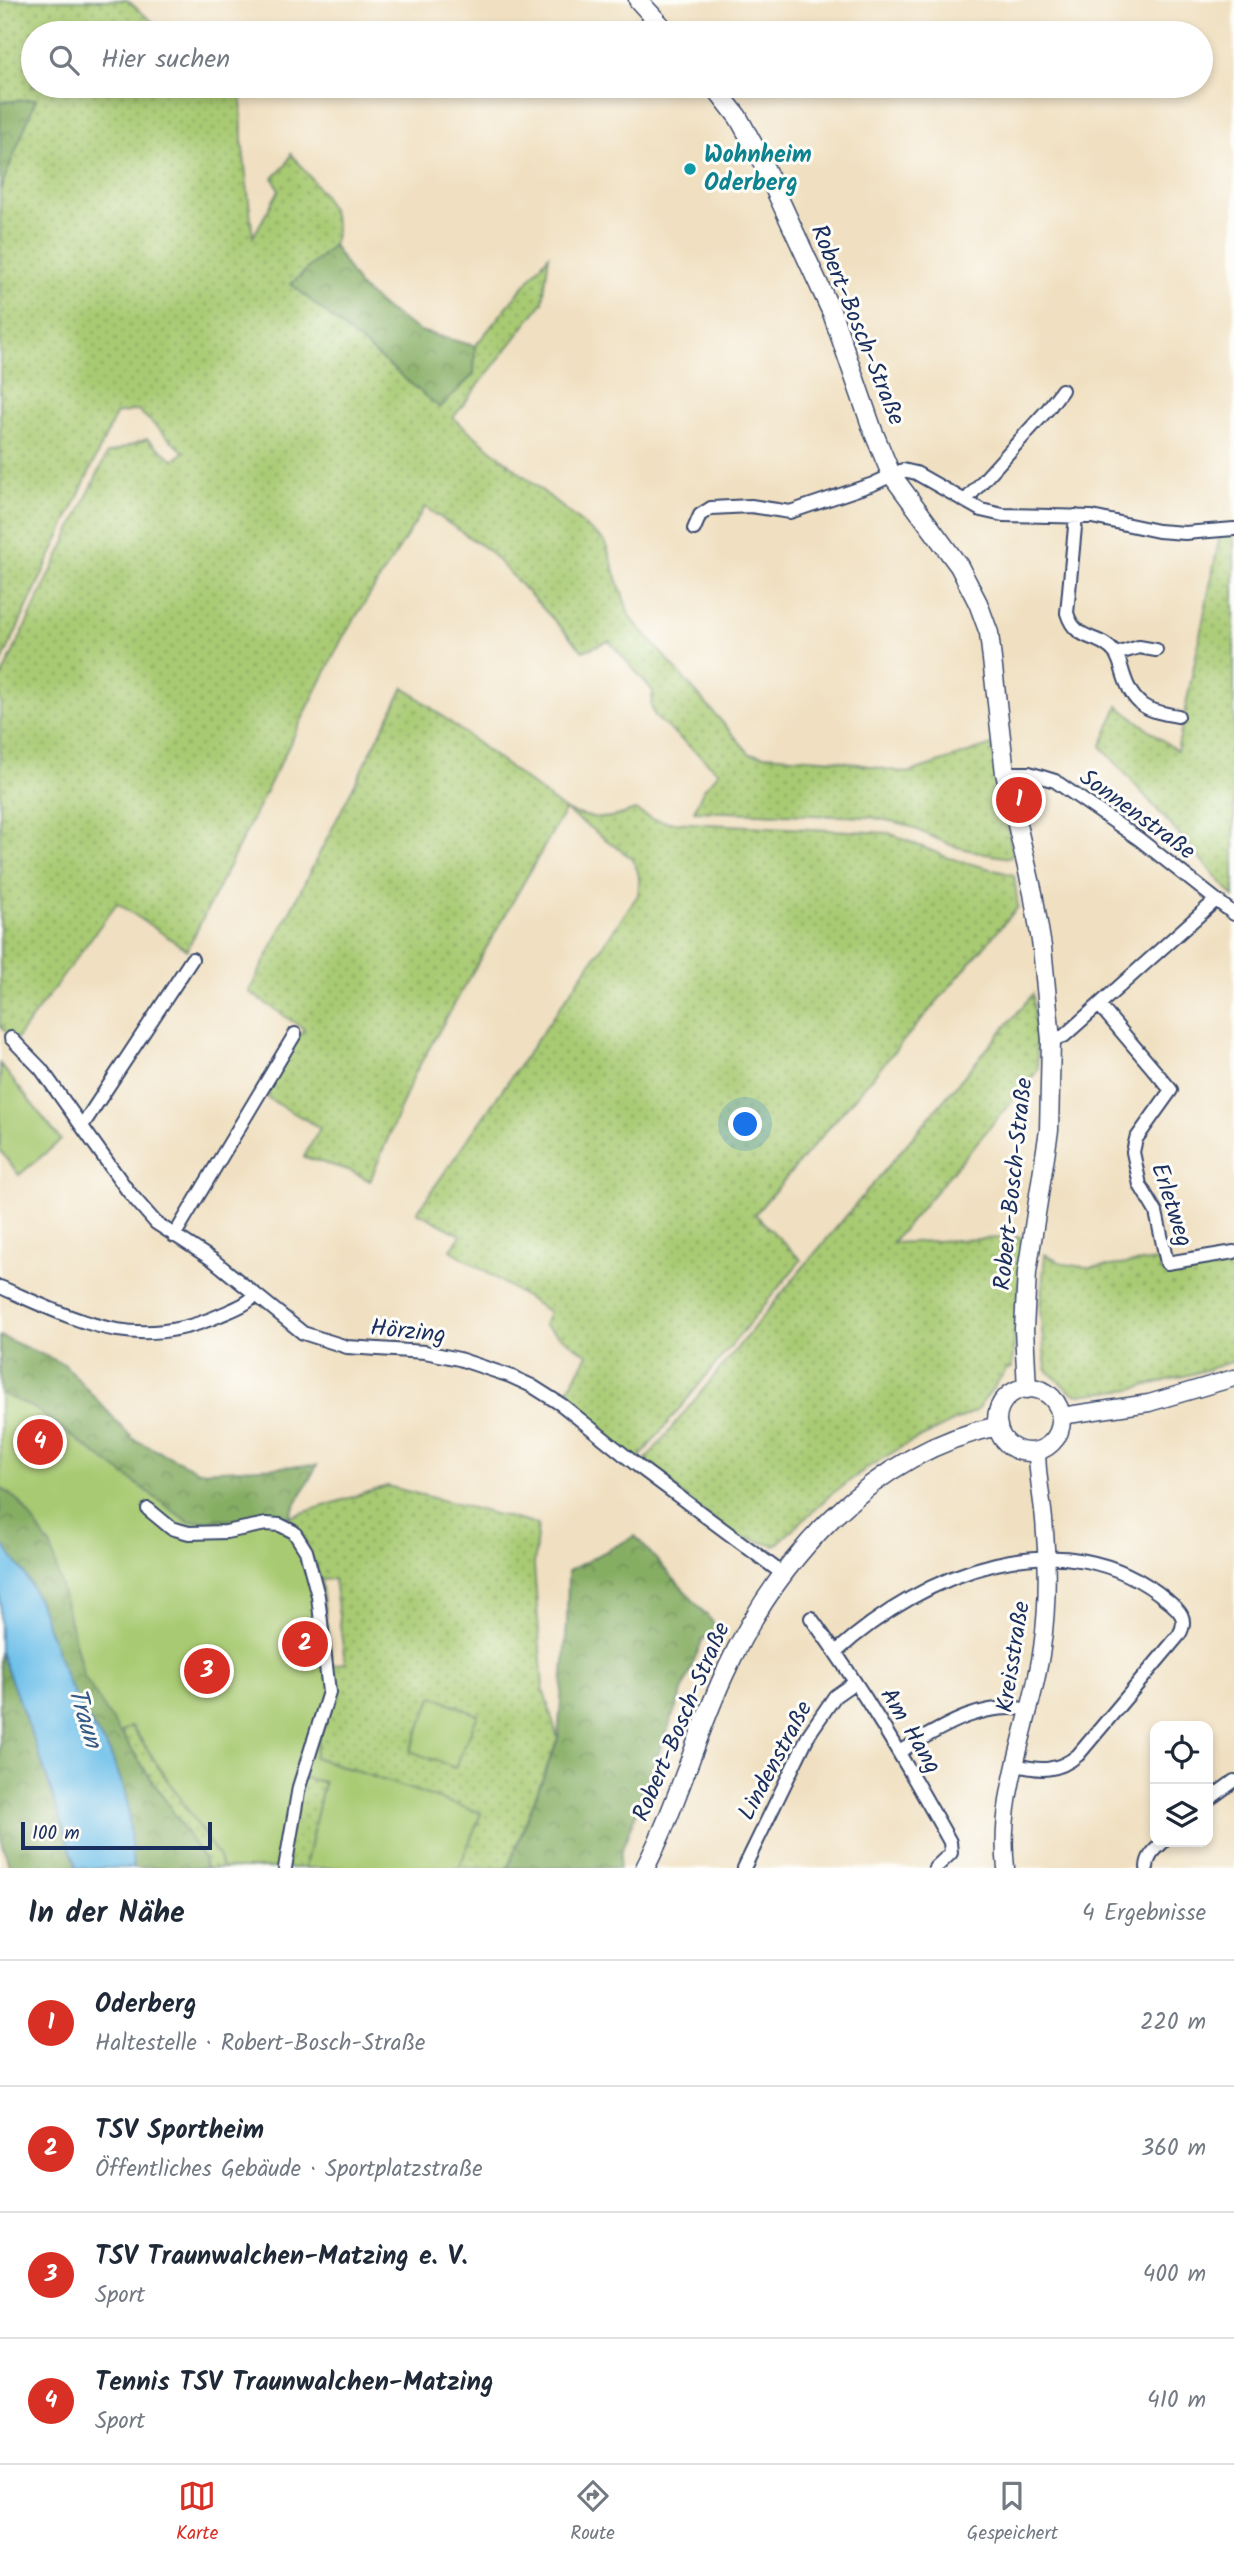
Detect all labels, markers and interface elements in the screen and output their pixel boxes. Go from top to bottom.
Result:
search box [21,21,1213,98]
text: Hier suchen [101,39,230,81]
icon: search [45,41,83,79]
place label: Wohnheim Oderberg [704,136,812,203]
marker: Wohnheim Oderberg [682,161,698,177]
street label: Robert-Bosch-Straße [799,219,915,431]
street label: Sonnenstraße [1070,759,1204,871]
pin: 1 [996,774,1042,826]
street label: Robert-Bosch-Straße [983,1076,1045,1292]
your location [728,1107,762,1141]
street label: Erletweg [1139,1158,1203,1252]
street label: Hörzing [368,1309,448,1355]
pin: 4 [17,1416,63,1468]
street label: Kreisstraße [986,1598,1042,1716]
street label: Robert-Bosch-Straße [622,1616,742,1828]
pin: 2 [282,1618,328,1670]
pin: 3 [184,1645,230,1697]
street label: Am Hang [869,1680,951,1782]
water label: Traun [55,1683,114,1755]
street label: Lindenstraße [728,1694,824,1828]
map controls [1150,1721,1213,1847]
button: locate [1150,1721,1213,1784]
button: layers [1150,1784,1213,1847]
scale bar [21,1819,212,1851]
text: 100 m [32,1819,80,1849]
text: In der Nähe [28,1890,185,1938]
text: 4 Ergebnisse [1082,1896,1206,1932]
text: Oderberg [95,1984,197,2026]
text: 1 [48,2005,54,2041]
text: 220 m [1140,2005,1206,2041]
text: Haltestelle · Robert-Bosch-Straße [95,2026,425,2062]
text: TSV Sportheim [95,2110,264,2152]
text: 2 [44,2131,58,2167]
text: 360 m [1141,2131,1206,2167]
text: Öffentliches Gebäude · Sportplatzstraße [95,2152,483,2188]
text: TSV Traunwalchen-Matzing e. V. [95,2236,468,2278]
text: 3 [45,2257,57,2293]
text: 400 m [1143,2257,1206,2293]
text: Sport [95,2278,145,2314]
text: Tennis TSV Traunwalchen-Matzing [95,2362,493,2404]
text: 4 [45,2383,57,2419]
text: 410 m [1147,2383,1206,2419]
text: Sport [95,2404,145,2440]
tab: Karte [176,2477,218,2549]
tab: Route [570,2477,615,2549]
tab: Gespeichert [967,2477,1058,2549]

